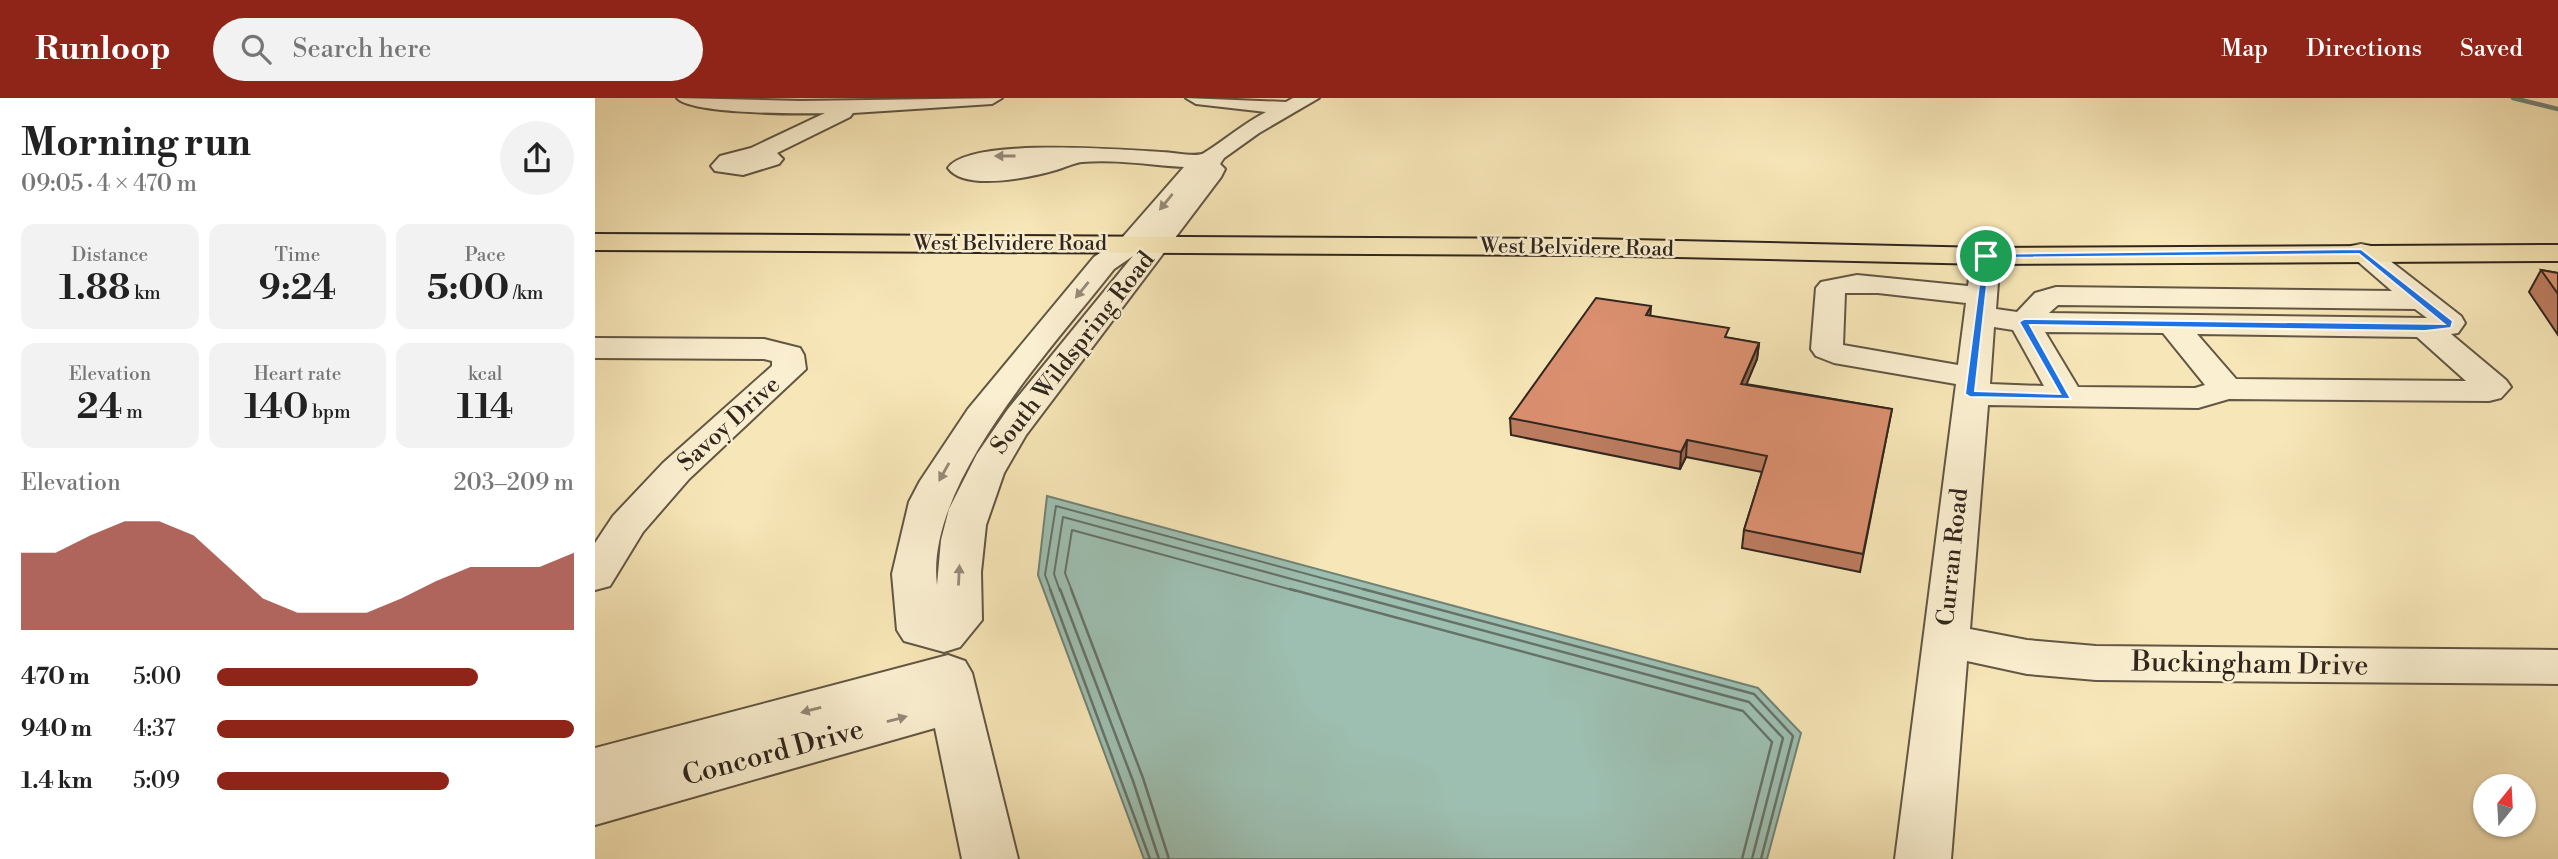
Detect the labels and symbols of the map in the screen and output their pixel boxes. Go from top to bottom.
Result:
one-way arrow [994,150,1016,162]
one-way arrow [1159,193,1174,211]
pin [1956,226,2016,286]
street label: West Belvidere Road [912,231,1107,257]
street label: West Belvidere Road [1479,233,1674,263]
street label: South Wildspring Road [985,245,1162,460]
one-way arrow [1074,281,1089,299]
street label: Savoy Drive [671,370,787,478]
one-way arrow [938,462,950,481]
street label: Curran Road [1931,486,1975,627]
one-way arrow [953,564,964,586]
street label: Buckingham Drive [2130,644,2369,684]
one-way arrow [800,706,821,716]
street label: Concord Drive [678,712,868,794]
one-way arrow [887,714,908,724]
north arrow [2473,774,2536,836]

